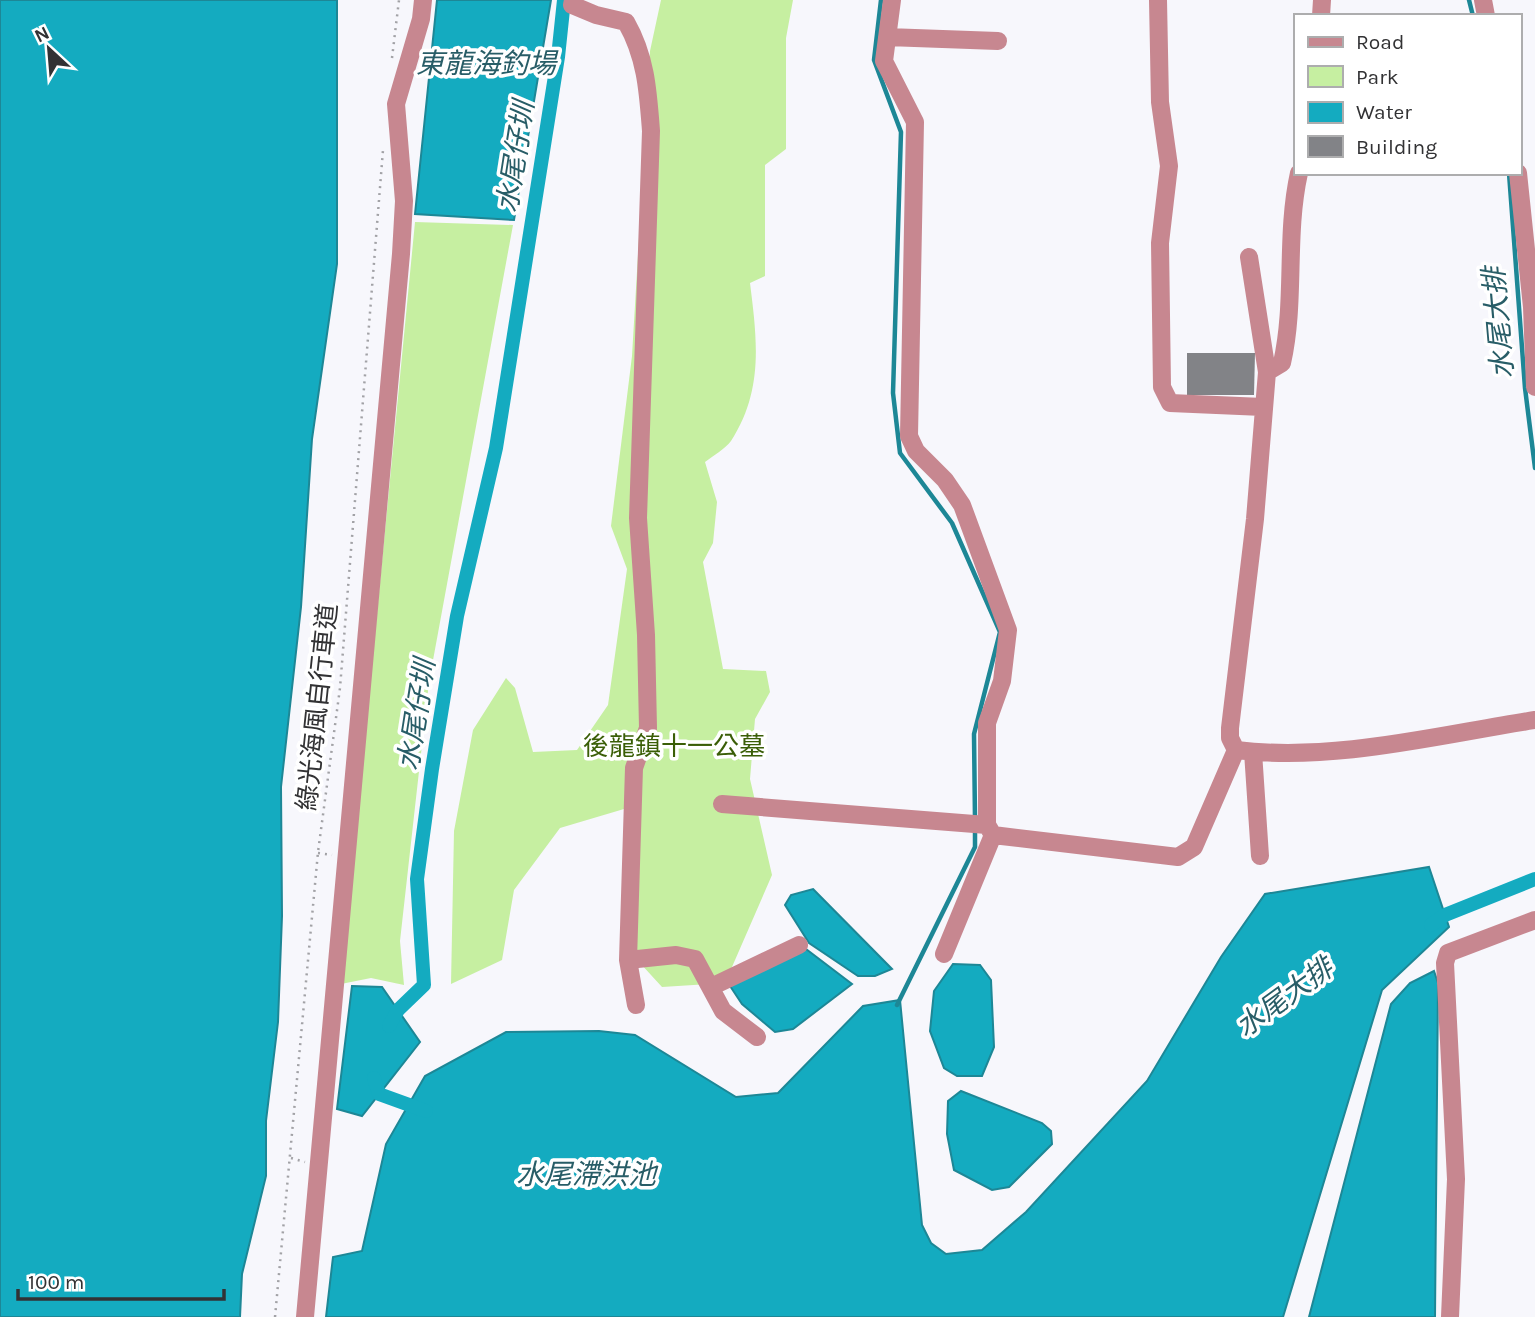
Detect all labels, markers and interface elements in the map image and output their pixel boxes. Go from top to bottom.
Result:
north arrow [14,14,84,84]
legend [1294,14,1521,175]
text: N [31,22,53,47]
text: Road [1356,30,1404,54]
water label: 東龍海釣場 [416,47,559,80]
text: Park [1356,65,1399,89]
water label: 水尾仔圳 [490,95,541,215]
text: Water [1356,100,1412,124]
text: Building [1356,135,1437,159]
water label: 水尾大排 [1477,262,1520,380]
street label: 綠光海風自行車道 [291,602,344,812]
water label: 水尾仔圳 [391,653,442,773]
park label: 後龍鎮十一公墓 [583,731,765,762]
water label: 水尾大排 [1229,949,1343,1044]
water label: 水尾滯洪池 [516,1158,659,1191]
scale bar [18,1258,224,1302]
text: 100 m [28,1270,85,1294]

